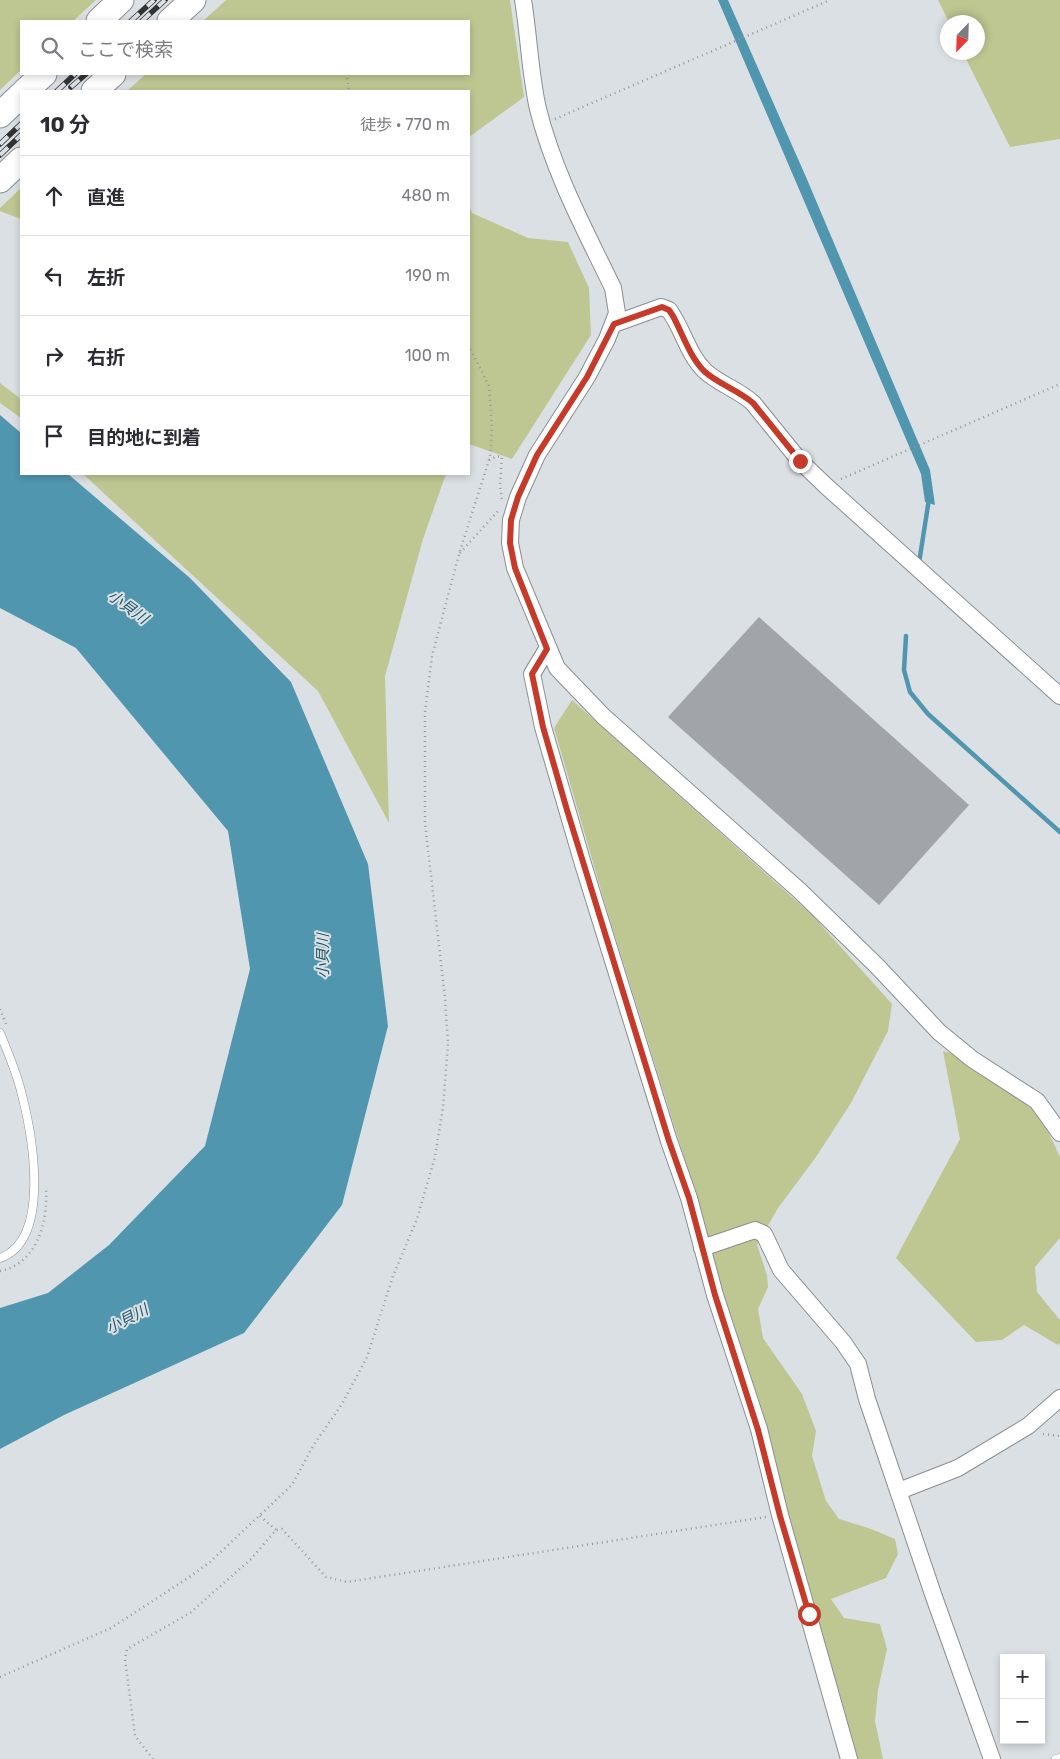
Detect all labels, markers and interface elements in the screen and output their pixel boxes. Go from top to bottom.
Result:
north arrow [940,15,985,60]
search box [20,20,470,75]
icon: search [38,34,66,62]
text: ここで検索 [78,38,173,61]
text: 10 分 [40,112,90,137]
text: 徒歩 · 770 m [360,115,450,134]
icon: ahead [40,182,68,210]
text: 直進 [87,186,125,209]
text: 480 m [402,186,450,205]
icon: left [40,262,68,290]
text: 左折 [87,266,125,289]
text: 190 m [405,266,450,285]
icon: right [40,342,68,370]
text: 右折 [87,346,125,369]
text: 100 m [405,346,450,365]
icon: arrive [40,422,68,450]
text: 目的地に到着 [87,426,201,449]
route end [789,450,812,473]
water label: 小貝川 [105,586,153,629]
water label: 小貝川 [314,932,332,979]
water label: 小貝川 [103,1300,153,1338]
route start [798,1603,821,1626]
map controls [1000,1654,1045,1744]
button: + [1000,1654,1045,1699]
button: − [1000,1699,1045,1744]

